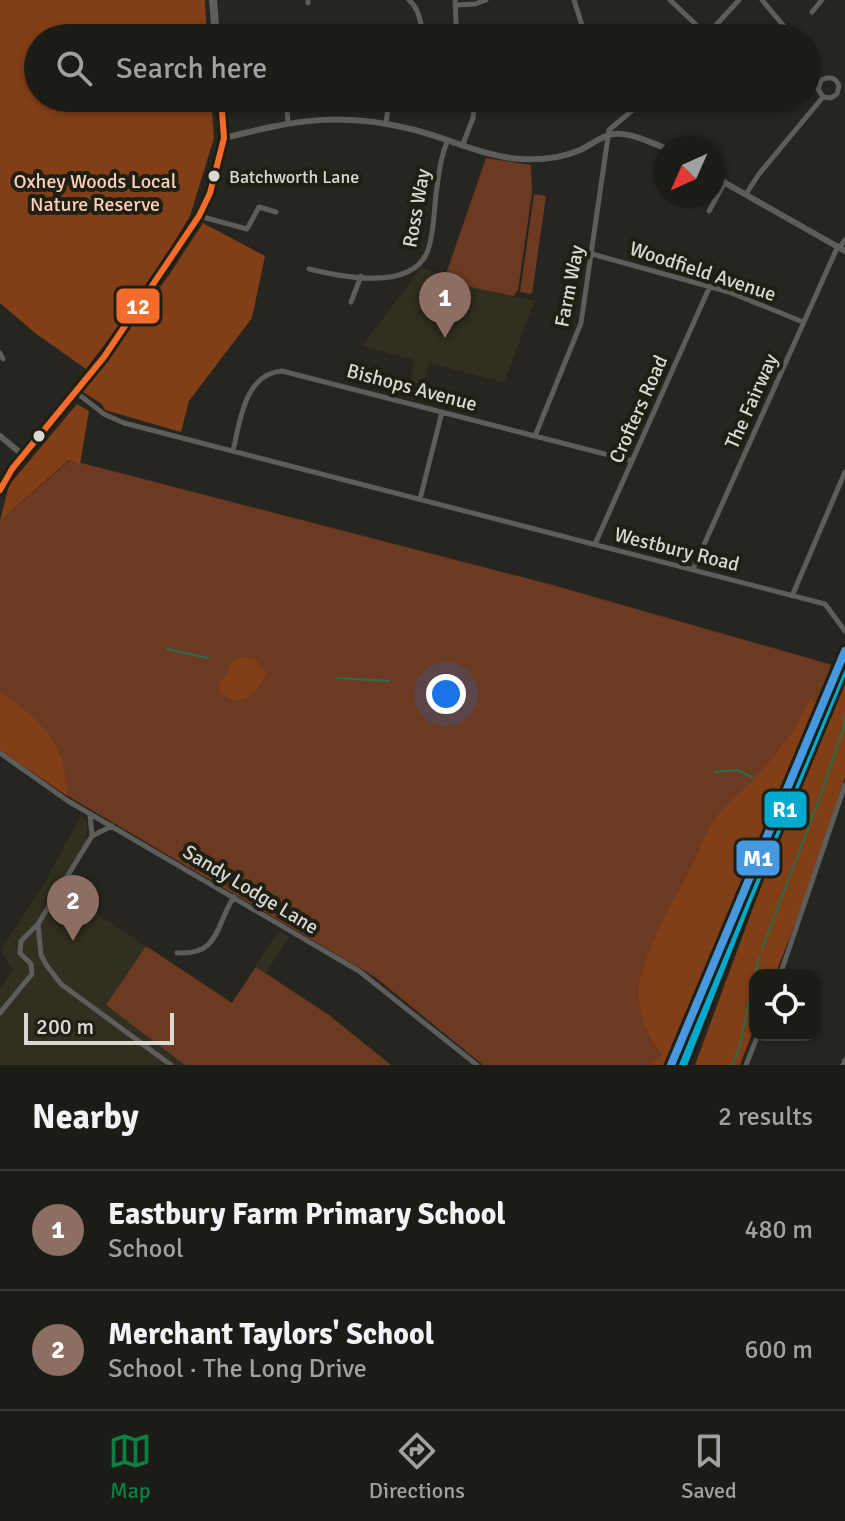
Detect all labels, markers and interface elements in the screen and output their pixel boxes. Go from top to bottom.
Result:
search box [24,24,821,112]
icon: search [52,46,96,90]
text: Search here [116,50,267,87]
north arrow [653,136,725,208]
place label: Batchworth Lane [229,166,359,188]
street label: Ross Way [397,166,436,249]
marker: Batchworth Lane [206,168,222,184]
park label: Oxhey Woods Local Nature Reserve [13,169,177,217]
street label: Woodfield Avenue [626,236,779,307]
street label: Farm Way [549,242,590,329]
pin: 1 [419,272,471,338]
line badge: 12 [115,287,161,325]
text: 12 [126,293,150,320]
street label: The Fairway [719,349,784,453]
street label: Crofters Road [604,351,673,467]
street label: Bishops Avenue [344,358,480,417]
unlabelled marker [31,428,47,444]
street label: Westbury Road [612,522,742,577]
your location [426,674,466,714]
line badge: R1 [763,790,808,829]
text: R1 [772,796,798,823]
street label: Sandy Lodge Lane [178,839,323,940]
line badge: M1 [735,839,781,877]
text: M1 [743,845,773,872]
pin: 2 [47,875,99,941]
map controls [749,969,821,1041]
button: locate [749,969,821,1041]
scale bar [24,1009,174,1045]
text: 200 m [36,1013,94,1040]
text: Nearby [32,1096,139,1138]
text: 2 results [718,1101,813,1133]
text: Eastbury Farm Primary School [108,1196,506,1233]
text: 1 [51,1214,65,1246]
text: 480 m [744,1214,813,1246]
text: School [108,1233,184,1265]
text: Merchant Taylors' School [108,1316,434,1353]
text: 2 [51,1334,65,1366]
text: 600 m [744,1334,813,1366]
text: School · The Long Drive [108,1353,367,1385]
tab: Map [108,1429,152,1504]
tab: Directions [369,1429,465,1504]
tab: Saved [681,1429,737,1504]

